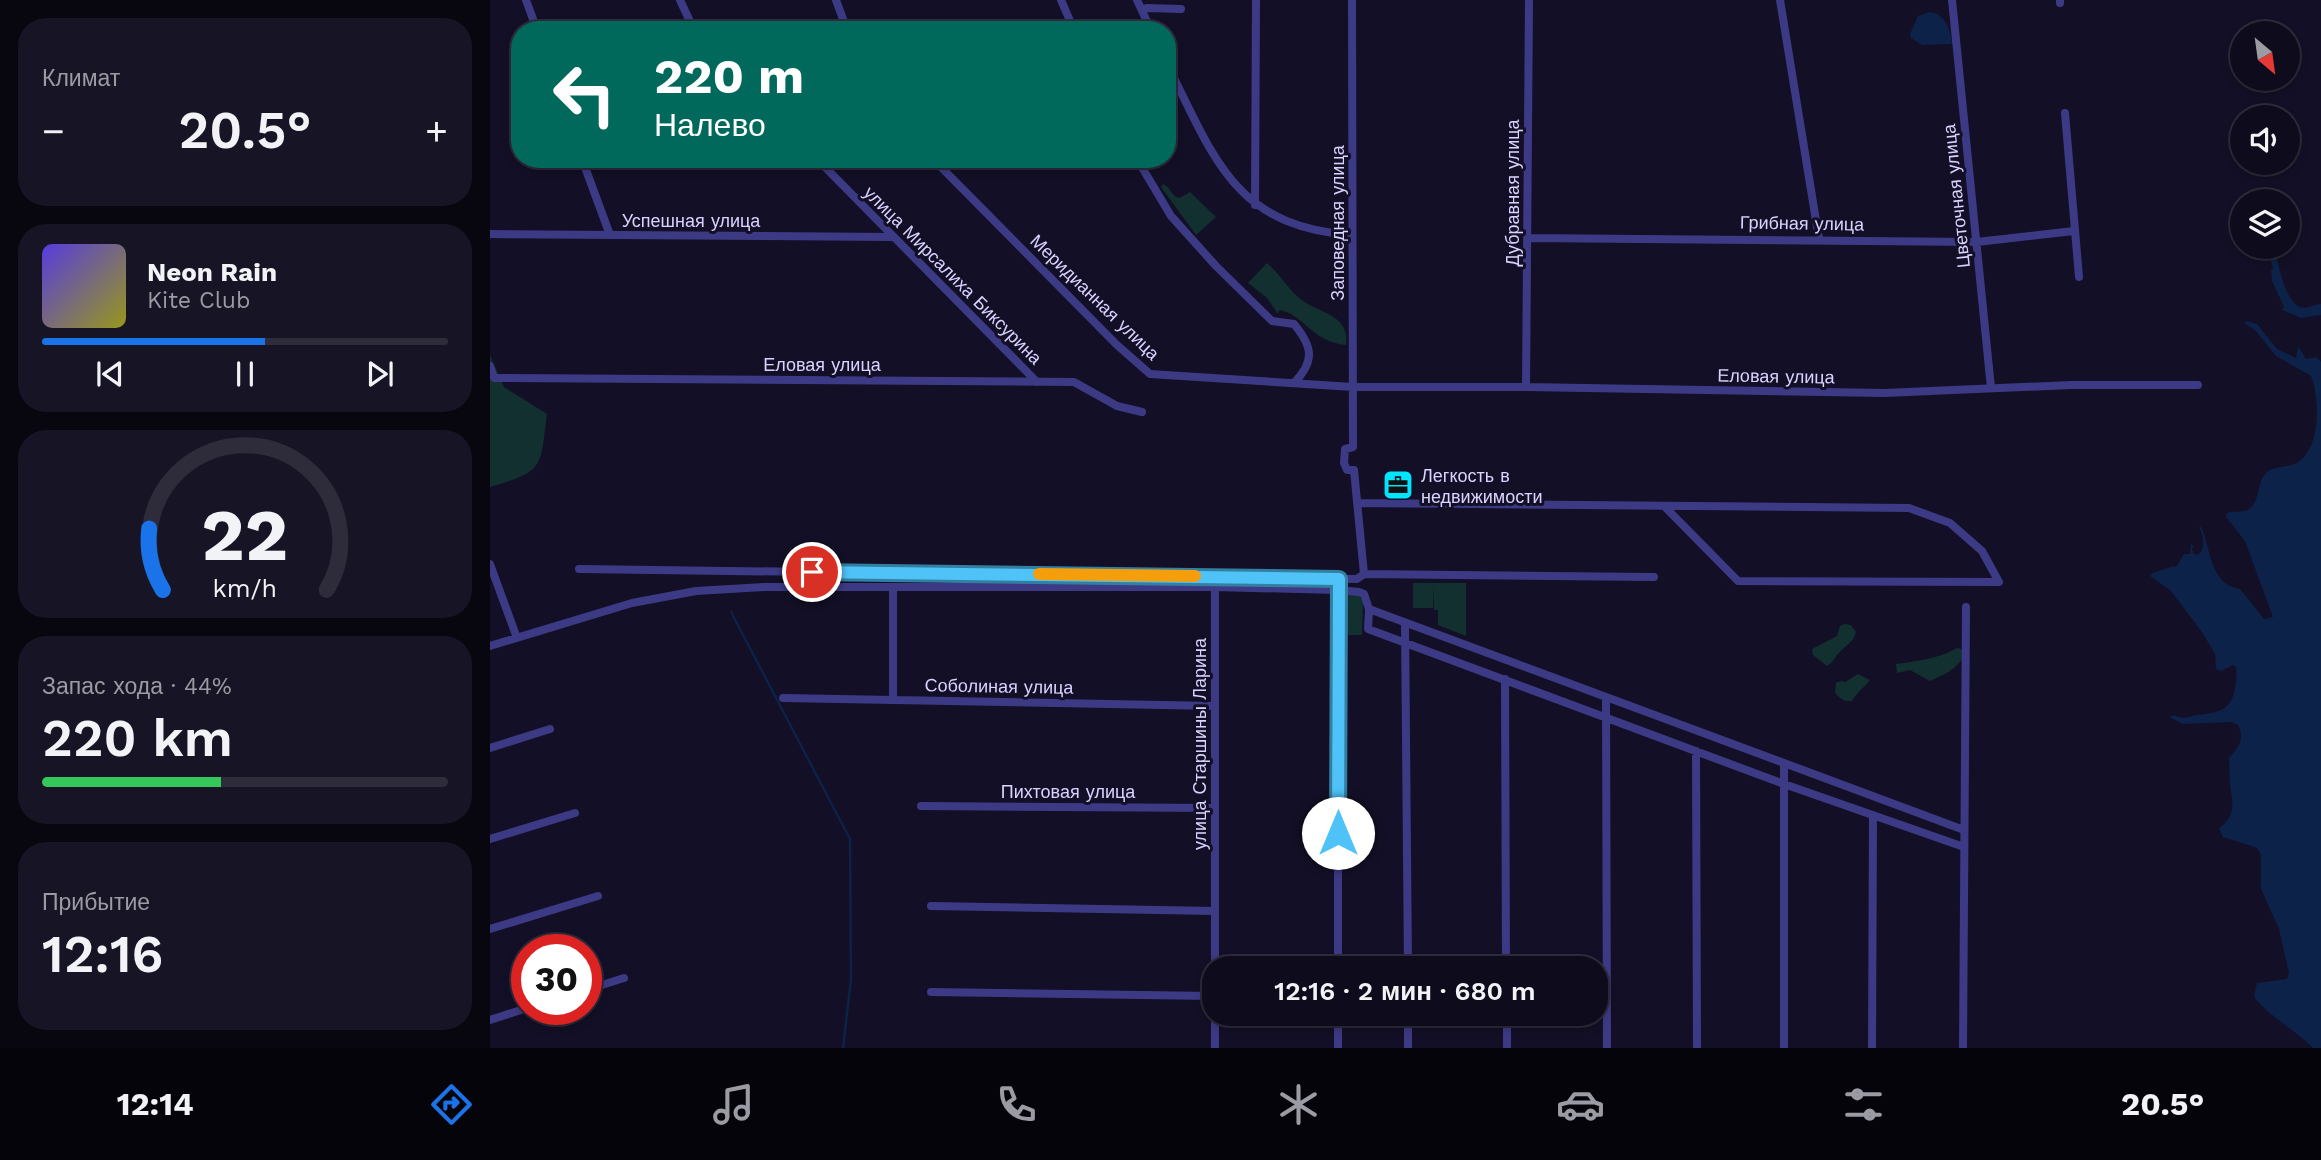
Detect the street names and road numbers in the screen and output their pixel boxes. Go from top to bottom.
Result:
street label: Дубравная улица [1502,119,1523,267]
street label: Цветочная улица [1938,122,1974,269]
street label: Заповедная улица [1327,144,1348,301]
street label: улица Мирсалиха Биксурина [860,182,1047,369]
street label: Успешная улица [622,210,761,231]
street label: Грибная улица [1740,211,1865,235]
street label: Меридианная улица [1026,230,1165,365]
street label: Еловая улица [763,354,882,375]
street label: Еловая улица [1717,364,1836,388]
street label: улица Старшины Ларина [1189,637,1210,850]
street label: Соболиная улица [924,674,1075,698]
street label: Пихтовая улица [1001,781,1136,802]

